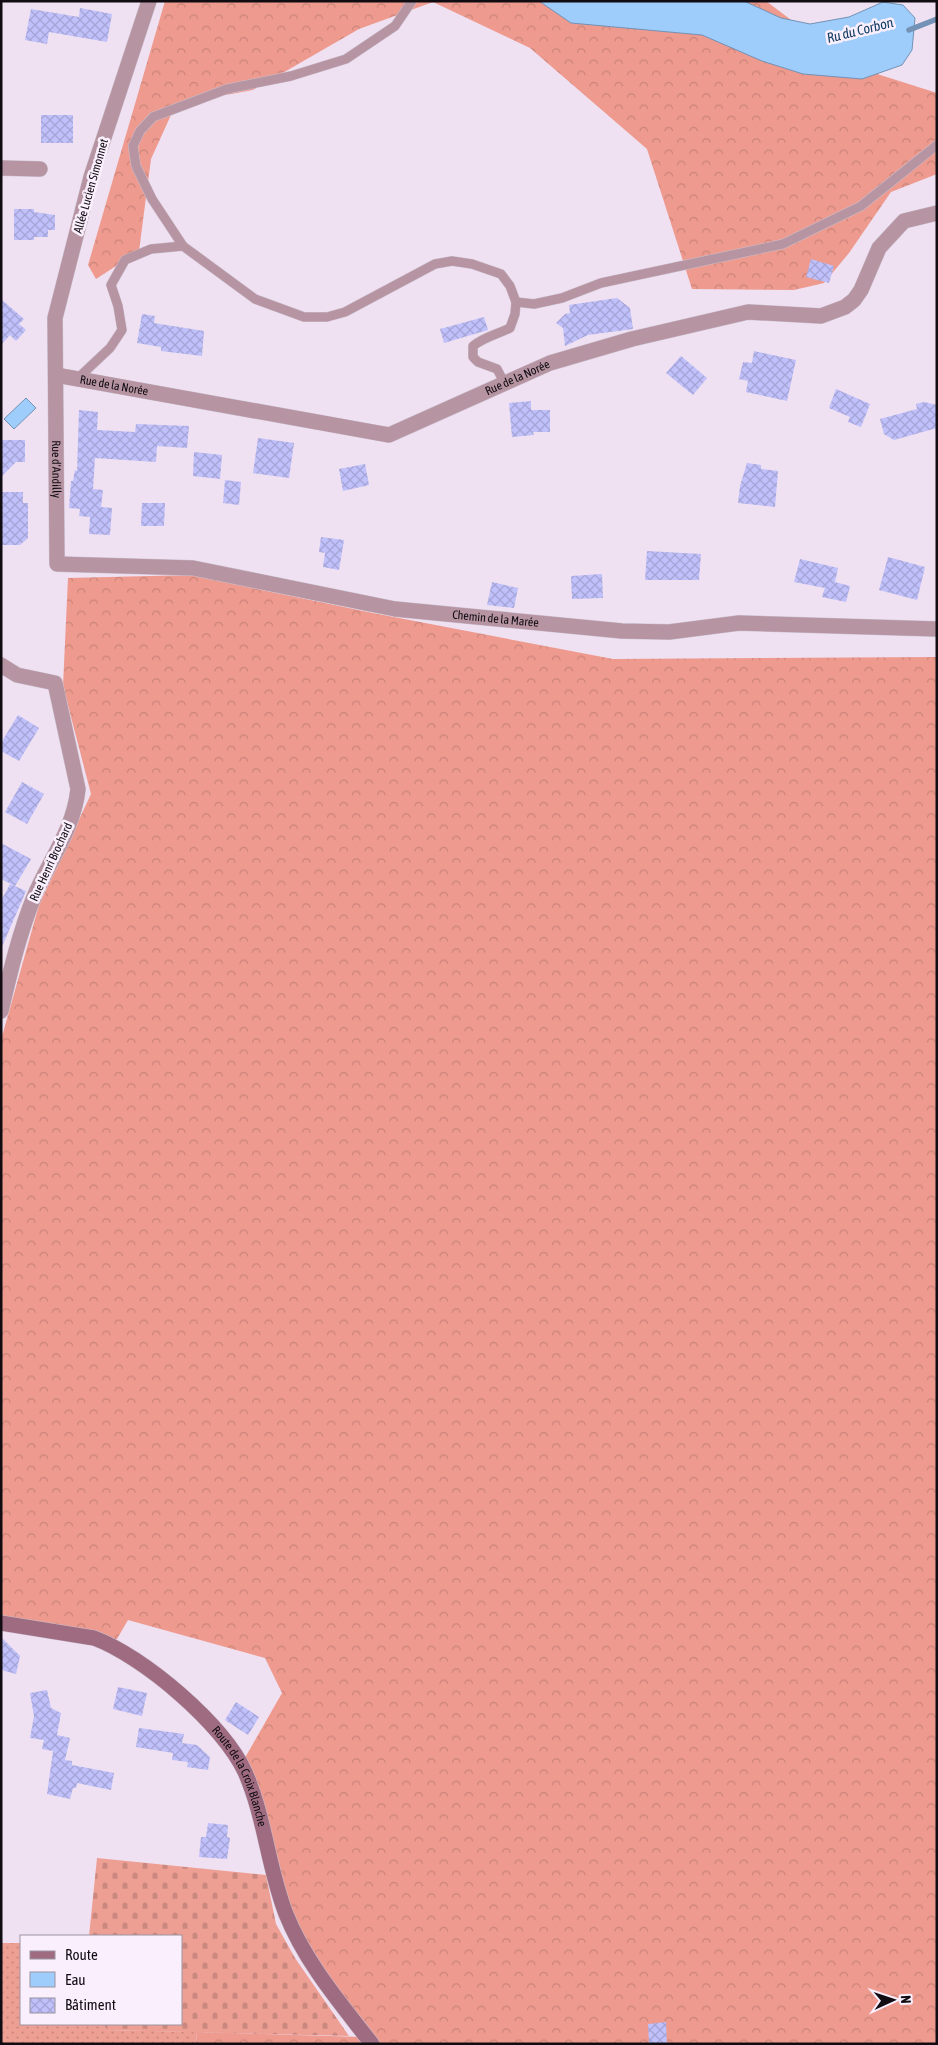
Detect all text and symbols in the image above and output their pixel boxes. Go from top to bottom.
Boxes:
water label: Ru du Corbon [825,14,895,46]
street label: Allée Lucien Simonnet [71,137,111,235]
street label: Rue de la Norée [483,357,552,398]
street label: Rue de la Norée [79,372,149,398]
street label: Rue d'Andilly [49,440,63,498]
street label: Chemin de la Marée [452,608,539,630]
street label: Rue Henri Brochard [27,821,75,903]
street label: Route de la Croix Blanche [209,1723,269,1828]
legend [20,1935,182,2025]
text: Route [65,1946,98,1963]
text: Eau [65,1971,86,1988]
north arrow [868,1975,918,2025]
text: N [898,1995,914,2004]
text: Bâtiment [65,1996,116,2013]

